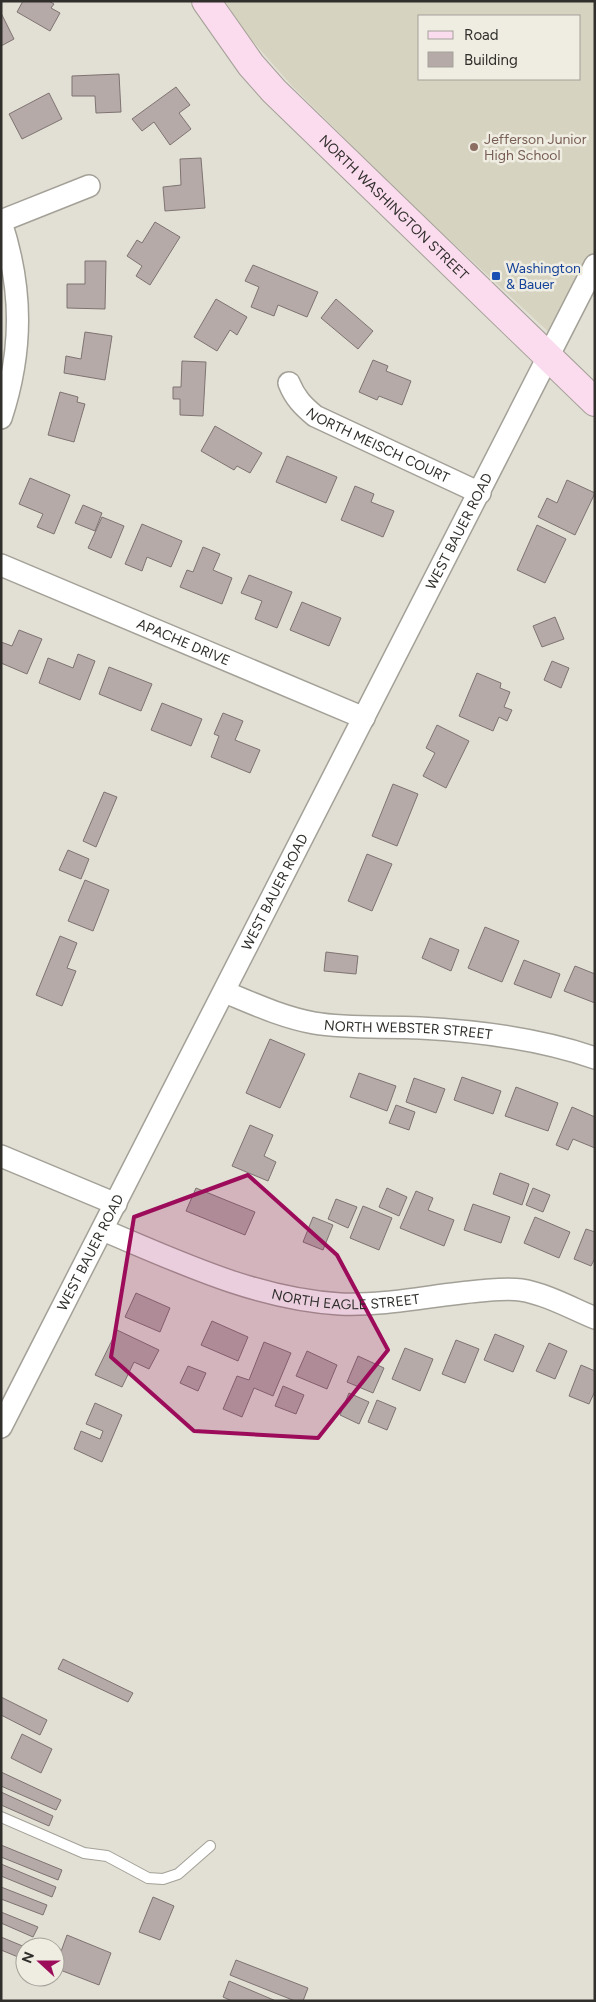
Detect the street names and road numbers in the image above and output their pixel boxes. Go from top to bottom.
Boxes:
street label: NORTH WASHINGTON STREET [316,131,472,284]
street label: NORTH MEISCH COURT [303,404,453,486]
street label: WEST BAUER ROAD [422,470,496,592]
street label: APACHE DRIVE [134,615,233,669]
street label: WEST BAUER ROAD [238,831,311,953]
street label: NORTH WEBSTER STREET [323,1016,494,1043]
street label: WEST BAUER ROAD [53,1191,127,1314]
street label: NORTH EAGLE STREET [270,1285,421,1313]

